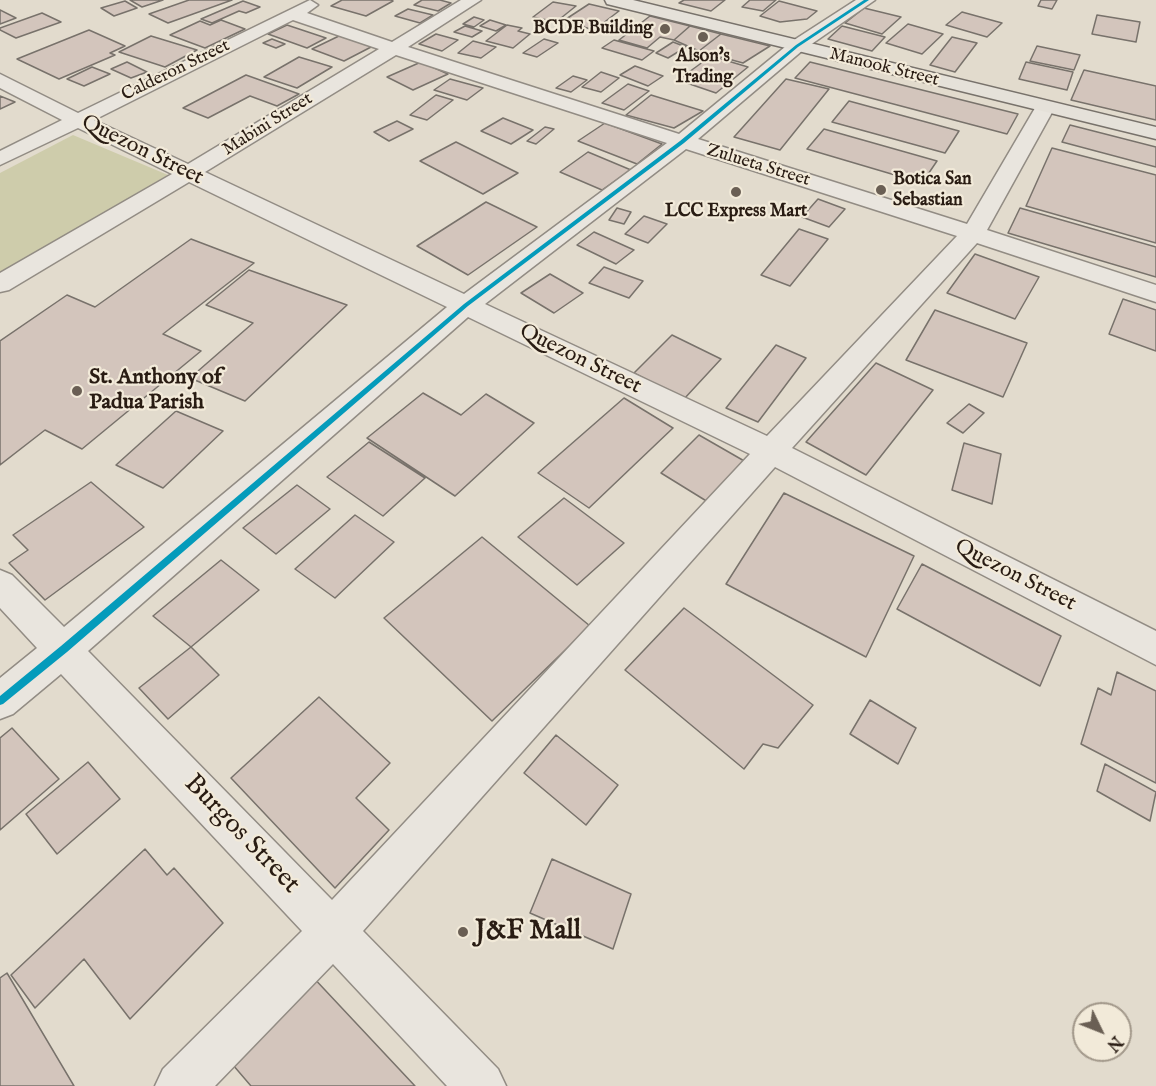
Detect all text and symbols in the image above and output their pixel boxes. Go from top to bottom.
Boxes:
place label: BCDE Building [533,18,653,40]
marker: BCDE Building [658,22,672,36]
marker: Alson's Trading [696,30,710,44]
street label: Calderon Street [118,35,234,107]
street label: Manook Street [827,44,941,92]
place label: Alson's Trading [673,46,733,88]
street label: Mabini Street [219,89,317,161]
street label: Quezon Street [77,110,207,192]
street label: Zulueta Street [704,140,812,192]
place label: Botica San Sebastian [893,169,972,212]
marker: Botica San Sebastian [874,183,888,197]
marker: LCC Express Mart [729,185,743,199]
place label: LCC Express Mart [665,201,807,223]
street label: Quezon Street [515,319,645,401]
place label: St. Anthony of Padua Parish [89,365,222,416]
marker: St. Anthony of Padua Parish [70,384,84,398]
street label: Quezon Street [950,534,1080,618]
street label: Burgos Street [176,769,306,901]
place label: J&F Mall [475,916,581,948]
marker: J&F Mall [456,925,470,939]
north arrow [1072,1002,1132,1062]
text: N [1102,1031,1126,1055]

